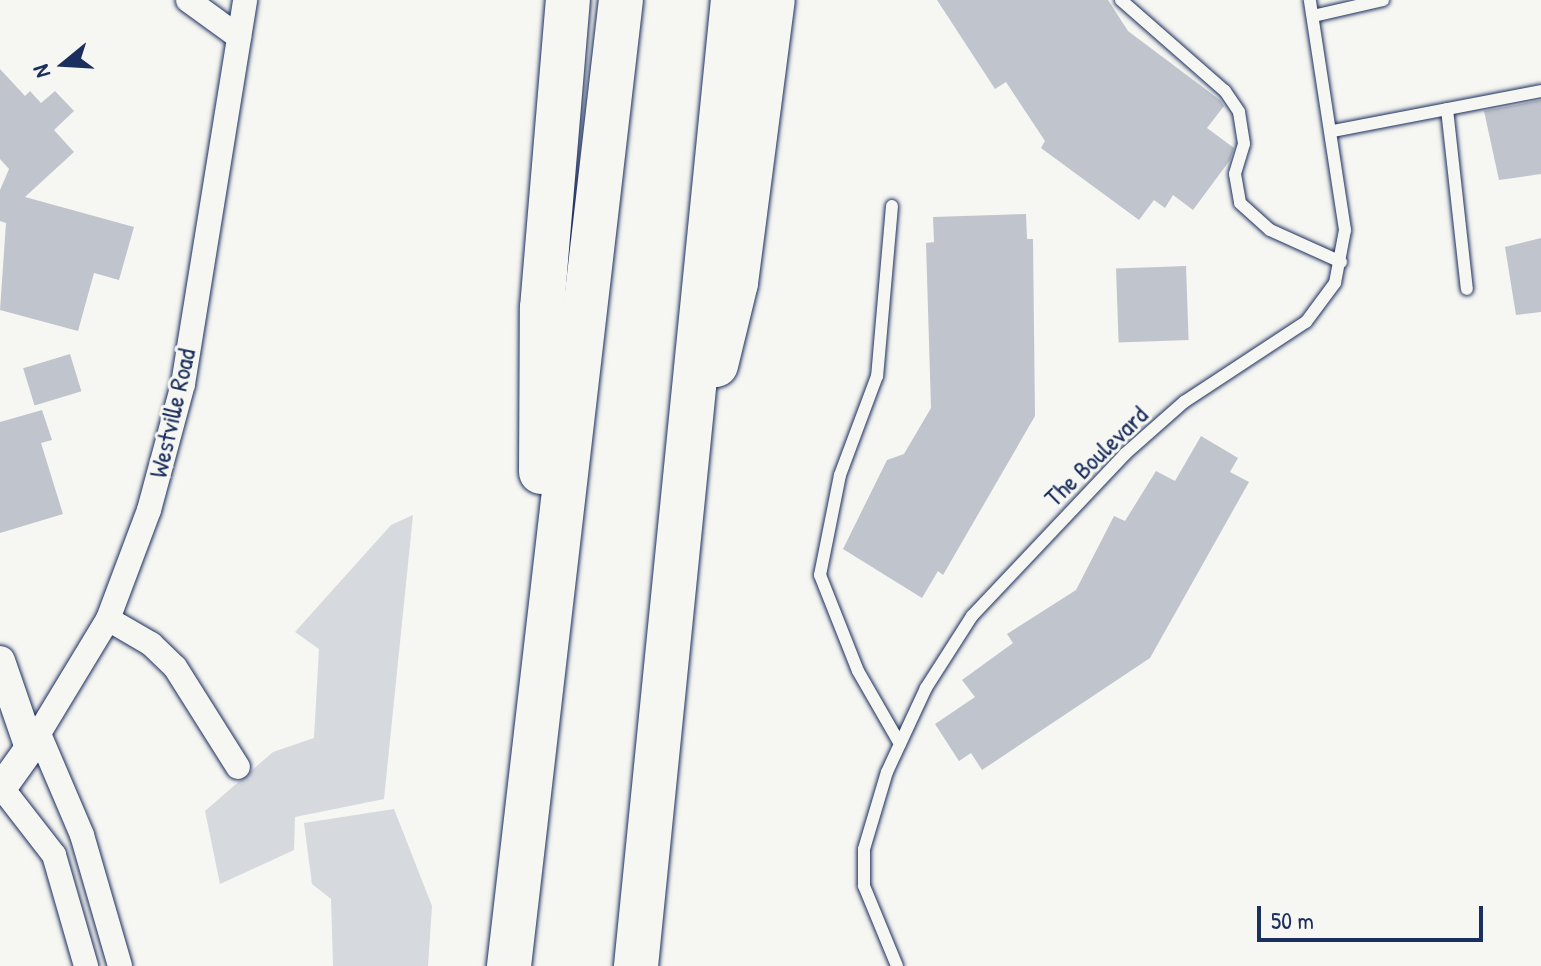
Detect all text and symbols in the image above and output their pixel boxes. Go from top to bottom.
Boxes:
north arrow [24,24,104,104]
text: N [25,61,57,82]
street label: Westville Road [142,345,202,481]
street label: The Boulevard [1038,399,1154,513]
scale bar [1261,890,1487,940]
text: 50 m [1271,904,1314,936]

